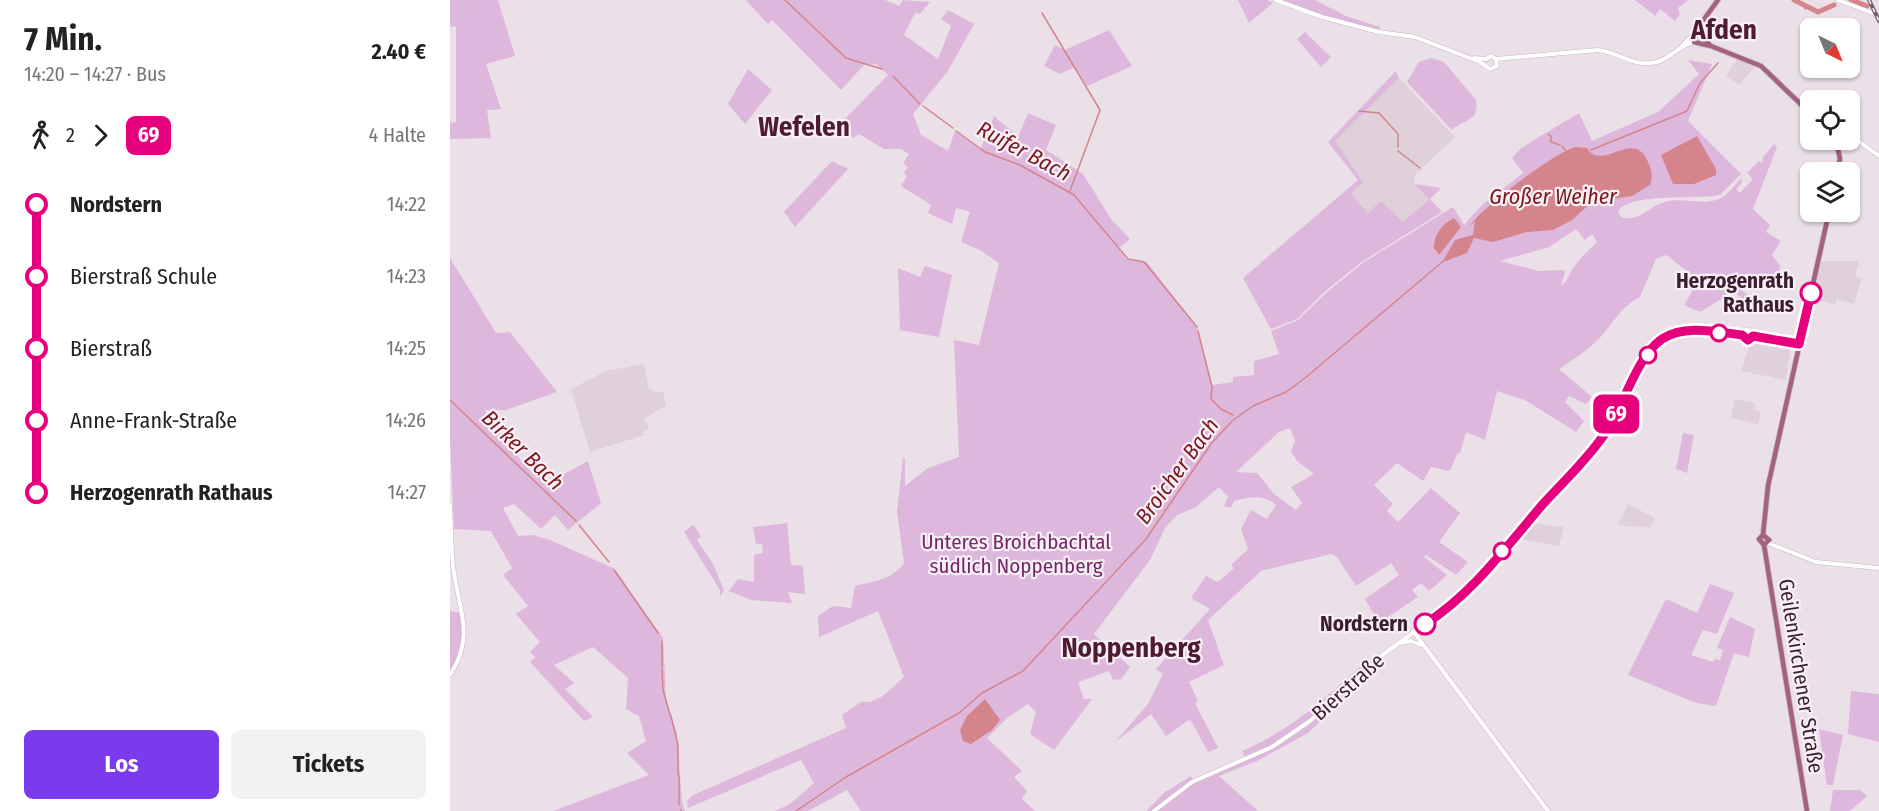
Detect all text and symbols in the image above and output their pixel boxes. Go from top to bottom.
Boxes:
district label: Afden [1690,14,1757,46]
north arrow [1800,18,1860,78]
map controls [1800,18,1860,222]
text: 7 Min. [24,19,102,59]
text: 2.40 € [372,38,426,65]
text: 14:20 – 14:27 · Bus [24,62,166,86]
button: locate [1800,90,1860,150]
district label: Wefelen [758,111,850,143]
water label: Ruifer Bach [972,115,1076,187]
icon: walk [24,119,57,152]
icon: forward [84,119,117,152]
text: 69 [138,122,159,148]
text: 2 [66,123,75,147]
text: 4 Halte [369,123,426,147]
button: layers [1800,162,1860,222]
water label: Großer Weiher [1489,183,1618,210]
text: Nordstern [70,191,162,218]
text: 14:22 [387,192,426,216]
text: Bierstraß Schule [70,263,217,290]
text: 14:23 [386,264,426,288]
place label: Herzogenrath Rathaus [1676,268,1794,318]
marker: Herzogenrath Rathaus [1800,282,1822,304]
unlabelled marker [1710,324,1728,342]
text: Bierstraß [70,335,152,362]
text: 14:25 [386,336,426,360]
unlabelled marker [1639,346,1657,364]
line badge: 69 [1589,394,1643,434]
text: 69 [1605,401,1627,427]
water label: Birker Bach [476,404,570,496]
text: Anne-Frank-Straße [70,407,237,434]
text: 14:26 [386,408,426,432]
water label: Broicher Bach [1129,413,1225,529]
text: Herzogenrath Rathaus [70,479,273,506]
text: 14:27 [388,480,426,504]
park label: Unteres Broichbachtal südlich Noppenberg [921,529,1111,579]
unlabelled marker [1493,542,1511,560]
street label: Geilenkirchener Straße [1773,577,1829,775]
place label: Nordstern [1320,611,1408,637]
marker: Nordstern [1414,613,1436,635]
district label: Noppenberg [1061,632,1201,664]
street label: Bierstraße [1306,648,1390,726]
button: Los [24,730,219,799]
button: Tickets [231,730,426,799]

